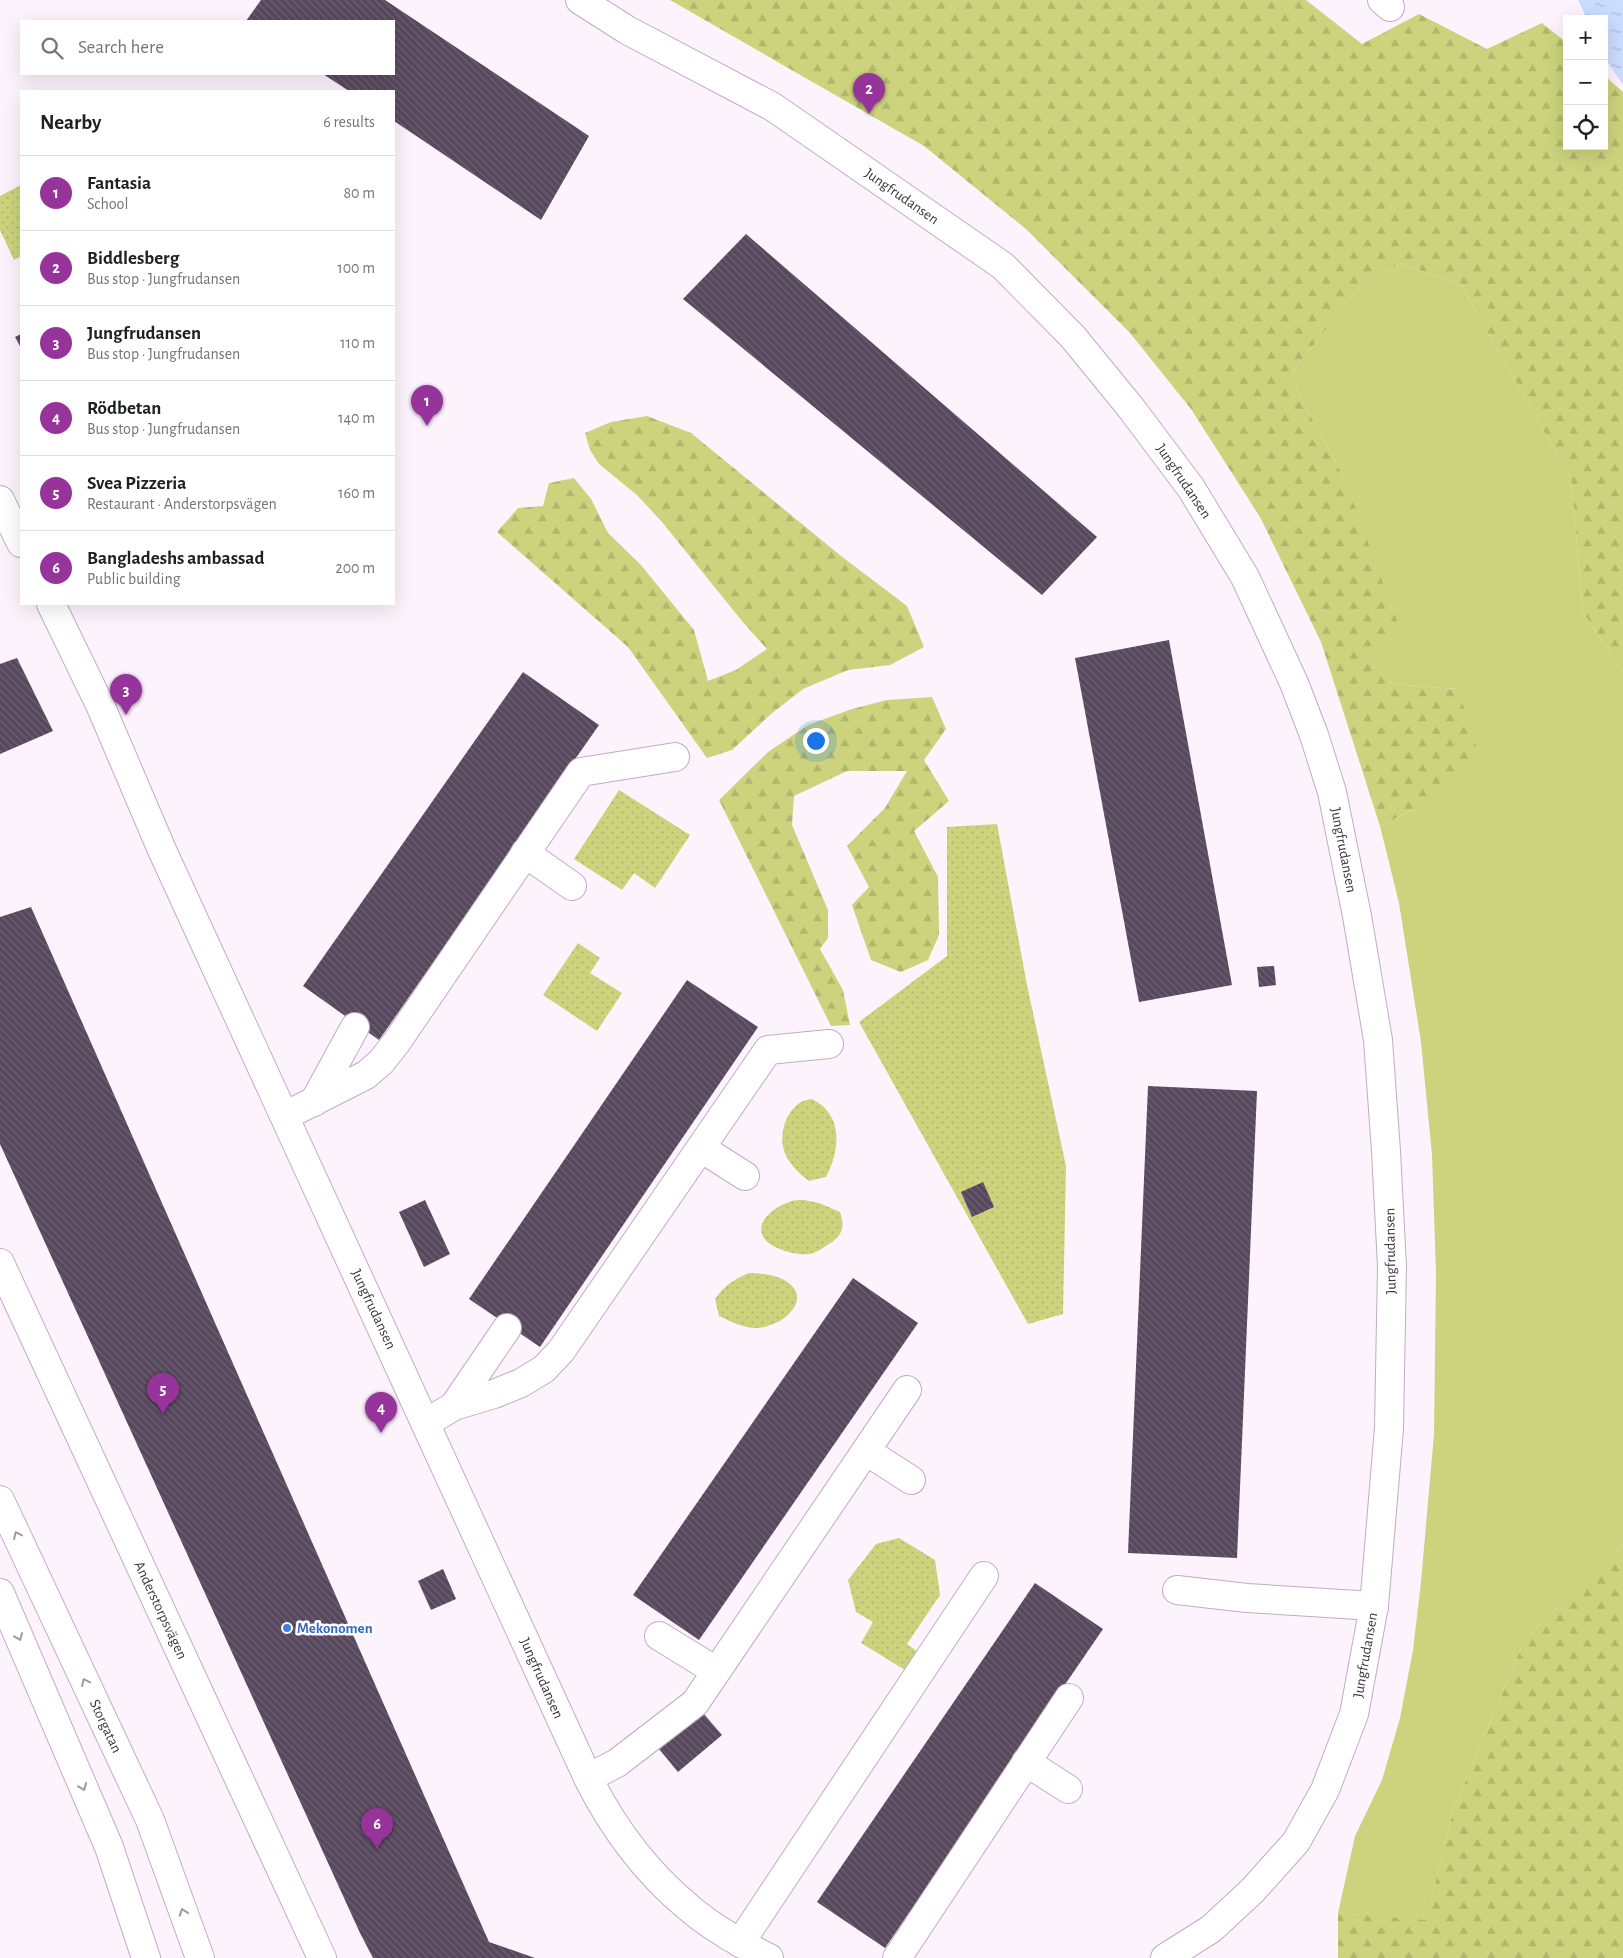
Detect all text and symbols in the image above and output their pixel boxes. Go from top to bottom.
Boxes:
map controls [1563,15,1608,150]
button: + [1563,15,1608,60]
search box [20,20,395,75]
icon: search [38,34,66,62]
text: Search here [78,38,164,57]
button: − [1563,60,1608,105]
pin: 2 [853,73,885,114]
button: locate [1563,105,1608,150]
text: Nearby [40,112,101,133]
text: 6 results [323,114,375,130]
street label: Jungfrudansen [862,165,941,227]
text: Fantasia [87,174,151,193]
text: 1 [53,185,59,201]
text: 80 m [344,185,375,201]
text: School [87,196,128,212]
text: Biddlesberg [87,249,179,268]
text: 2 [52,260,60,276]
text: 100 m [337,260,375,276]
text: Bus stop · Jungfrudansen [87,271,240,287]
text: Jungfrudansen [87,324,201,343]
text: 3 [53,335,59,351]
text: 110 m [340,335,375,351]
text: Bus stop · Jungfrudansen [87,346,240,362]
pin: 1 [411,385,443,426]
text: Rödbetan [87,399,161,418]
text: 4 [52,410,60,426]
text: 140 m [338,410,375,426]
text: Bus stop · Jungfrudansen [87,421,240,437]
street label: Jungfrudansen [1153,441,1214,521]
text: Svea Pizzeria [87,474,186,493]
text: 5 [53,485,59,501]
text: 160 m [338,485,375,501]
text: Restaurant · Anderstorpsvägen [87,496,277,512]
text: Bangladeshs ambassad [87,549,264,568]
text: 6 [52,560,60,576]
text: 200 m [335,560,375,576]
text: Public building [87,571,181,587]
pin: 3 [110,674,142,715]
your location [803,728,829,754]
street label: Jungfrudansen [1328,806,1359,894]
street label: Jungfrudansen [1382,1208,1399,1294]
street label: Jungfrudansen [348,1267,399,1352]
pin: 5 [147,1373,179,1414]
pin: 4 [365,1392,397,1433]
one-way arrow [12,1531,23,1540]
street label: Anderstorpsvägen [131,1559,190,1661]
street label: Jungfrudansen [1351,1611,1380,1699]
place label: Mekonomen [297,1621,373,1636]
marker: Mekonomen [281,1622,293,1634]
one-way arrow [13,1632,24,1641]
street label: Jungfrudansen [517,1636,566,1721]
one-way arrow [81,1678,92,1687]
street label: Storgatan [87,1697,124,1755]
one-way arrow [76,1782,87,1791]
pin: 6 [361,1808,393,1849]
one-way arrow [179,1908,189,1917]

